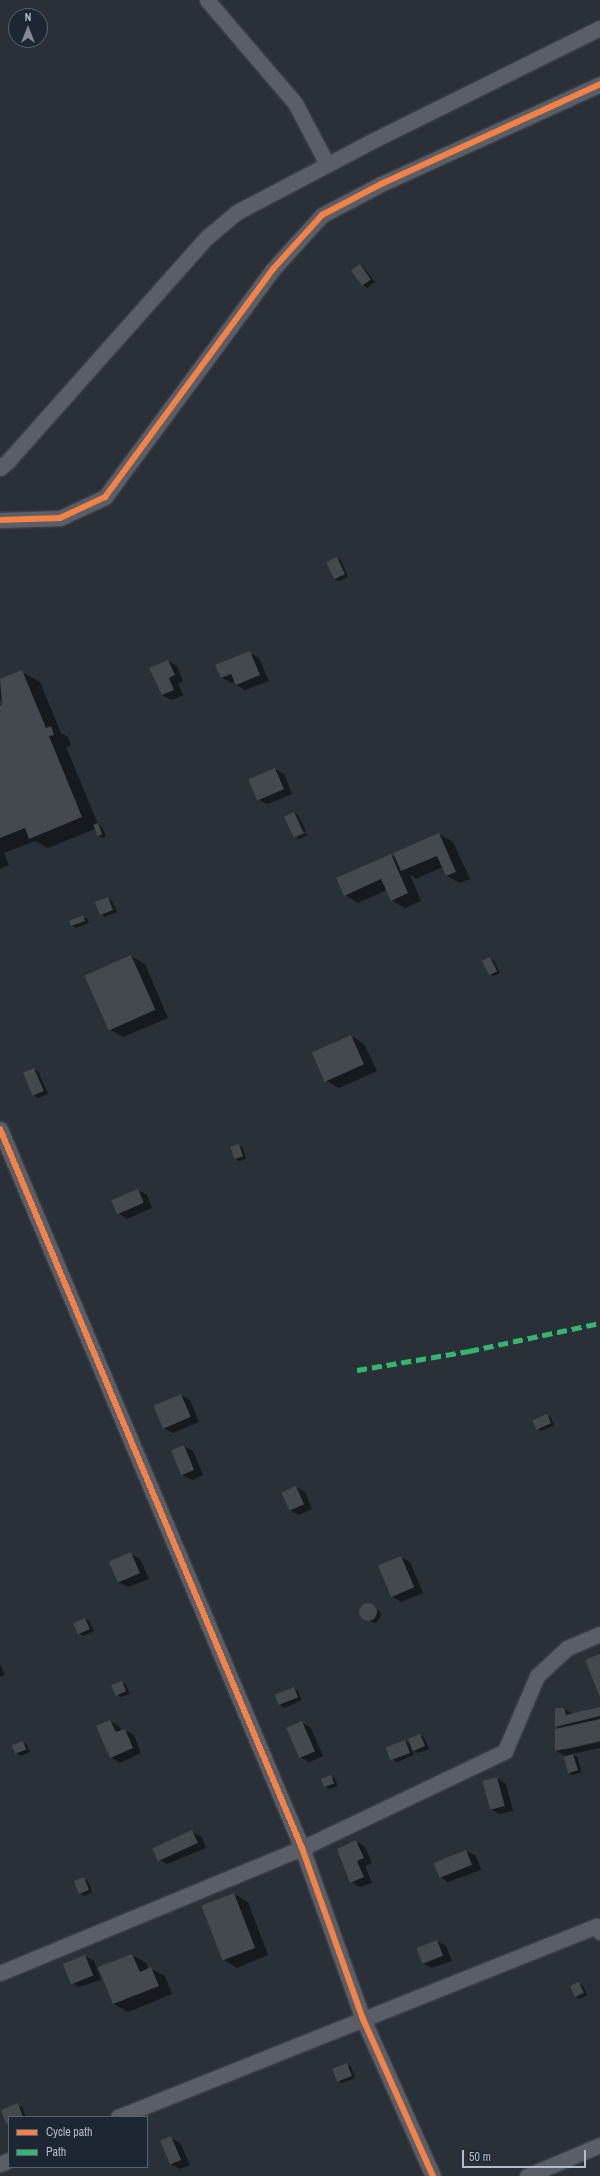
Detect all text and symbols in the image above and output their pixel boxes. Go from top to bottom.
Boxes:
north arrow [8,8,48,48]
text: N [25,10,31,24]
legend [8,2116,148,2168]
text: Cycle path [46,2124,93,2140]
scale bar [464,2142,588,2168]
text: Path [46,2144,66,2160]
text: 50 m [469,2149,491,2165]

